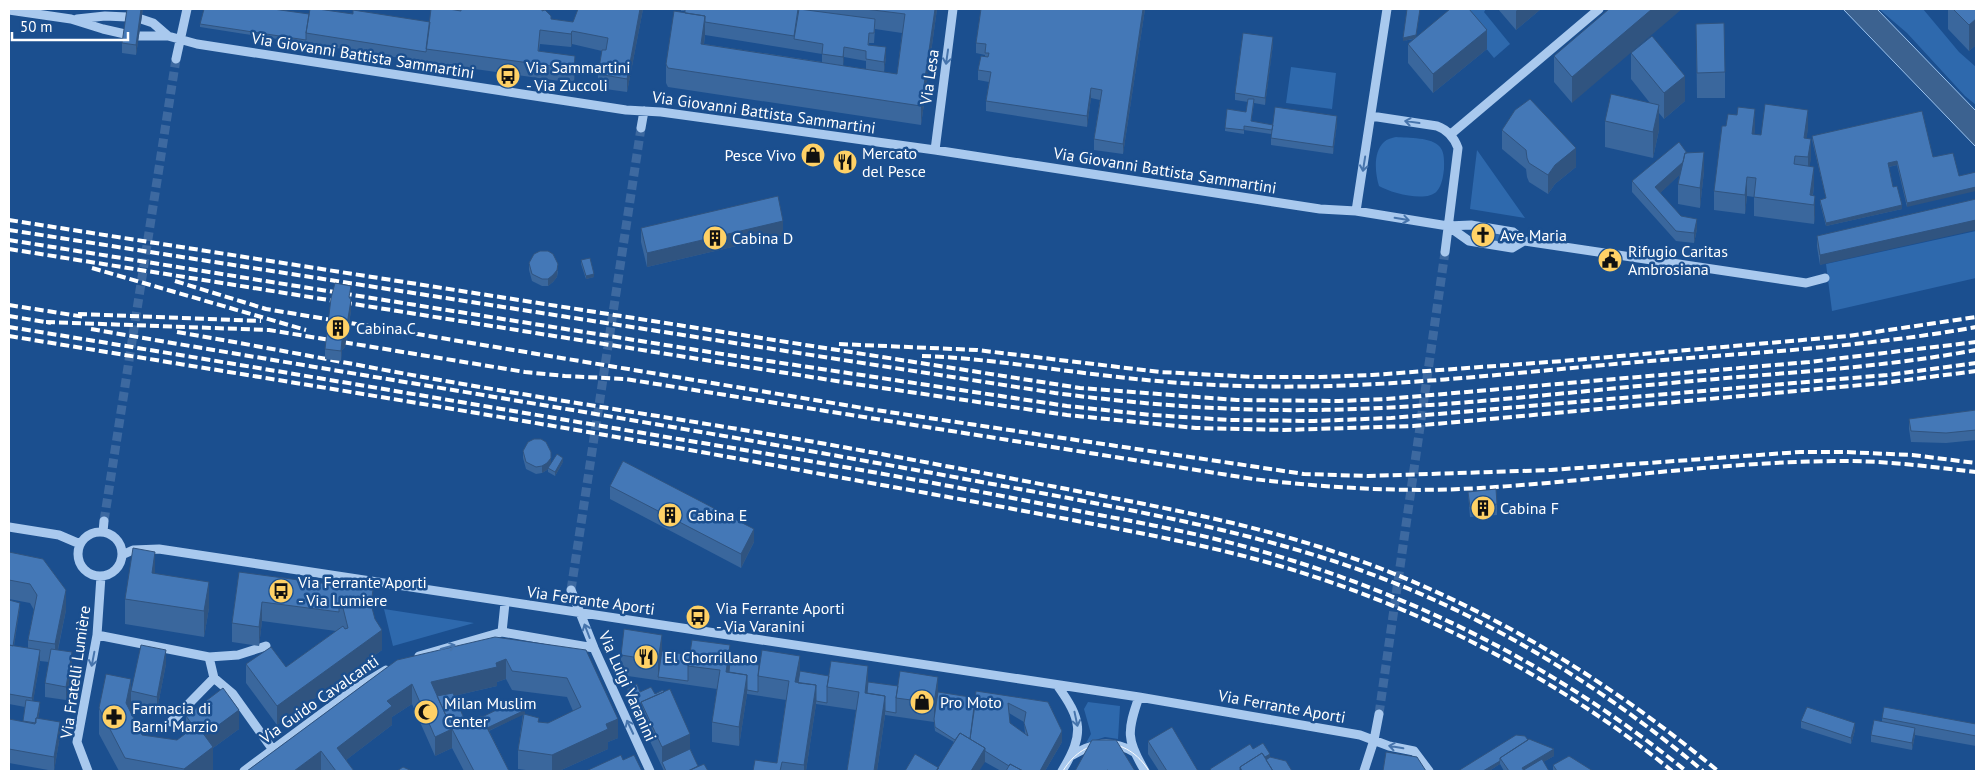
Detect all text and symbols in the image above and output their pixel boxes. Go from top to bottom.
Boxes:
scale bar [12,10,129,42]
text: 50 m [20,17,53,36]
street label: Via Giovanni Battista Sammartini [249,27,476,83]
street label: Via Lesa [915,48,943,107]
one-way arrow [942,49,952,65]
place label: Via Sammartini - Via Zuccoli [525,57,631,95]
bus stop icon: Via Sammartini - Via Zuccoli [495,63,521,89]
street label: Via Giovanni Battista Sammartini [650,86,877,138]
one-way arrow [1404,117,1420,127]
shop icon: Pesce Vivo [800,142,826,168]
street label: Via Giovanni Battista Sammartini [1051,142,1278,198]
place label: Mercato del Pesce [862,143,926,181]
place label: Pesce Vivo [725,145,796,165]
restaurant icon: Mercato del Pesce [832,149,858,175]
one-way arrow [1358,155,1368,171]
one-way arrow [1394,214,1410,224]
church icon: Ave Maria [1470,222,1496,248]
building icon: Cabina D [702,225,728,251]
place label: Ave Maria [1500,225,1567,245]
place label: Cabina D [732,228,793,248]
place label: Rifugio Caritas Ambrosiana [1628,241,1728,279]
public building icon: Rifugio Caritas Ambrosiana [1597,247,1623,273]
building icon: Cabina C [325,315,351,341]
place label: Cabina C [356,318,416,338]
building icon: Cabina F [1470,495,1496,521]
place label: Cabina F [1500,498,1559,518]
building icon: Cabina E [657,502,683,528]
place label: Cabina E [688,505,747,525]
place label: Via Ferrante Aporti - Via Lumiere [297,572,427,610]
bus stop icon: Via Ferrante Aporti - Via Lumiere [268,578,294,604]
street label: Via Ferrante Aporti [525,581,656,619]
place label: Via Ferrante Aporti - Via Varanini [715,598,845,636]
street label: Via Fratelli Lumière [56,604,94,741]
bus stop icon: Via Ferrante Aporti - Via Varanini [685,604,711,630]
one-way arrow [582,624,591,639]
street label: Via Luigi Varanini [594,627,661,744]
one-way arrow [440,642,456,652]
restaurant icon: El Chorrillano [633,644,659,670]
place label: El Chorrillano [664,647,758,667]
one-way arrow [87,651,97,667]
street label: Via Guido Cavalcanti [255,651,382,748]
street label: Via Ferrante Aporti [1216,685,1347,727]
shop icon: Pro Moto [909,689,935,715]
place label: Pro Moto [940,692,1002,712]
place label: Milan Muslim Center [444,693,537,731]
place label: Farmacia di Barni Marzio [132,698,218,736]
mosque icon: Milan Muslim Center [413,699,439,725]
pharmacy icon: Farmacia di Barni Marzio [101,704,127,730]
one-way arrow [1072,711,1081,727]
one-way arrow [625,720,634,735]
one-way arrow [1389,742,1405,752]

